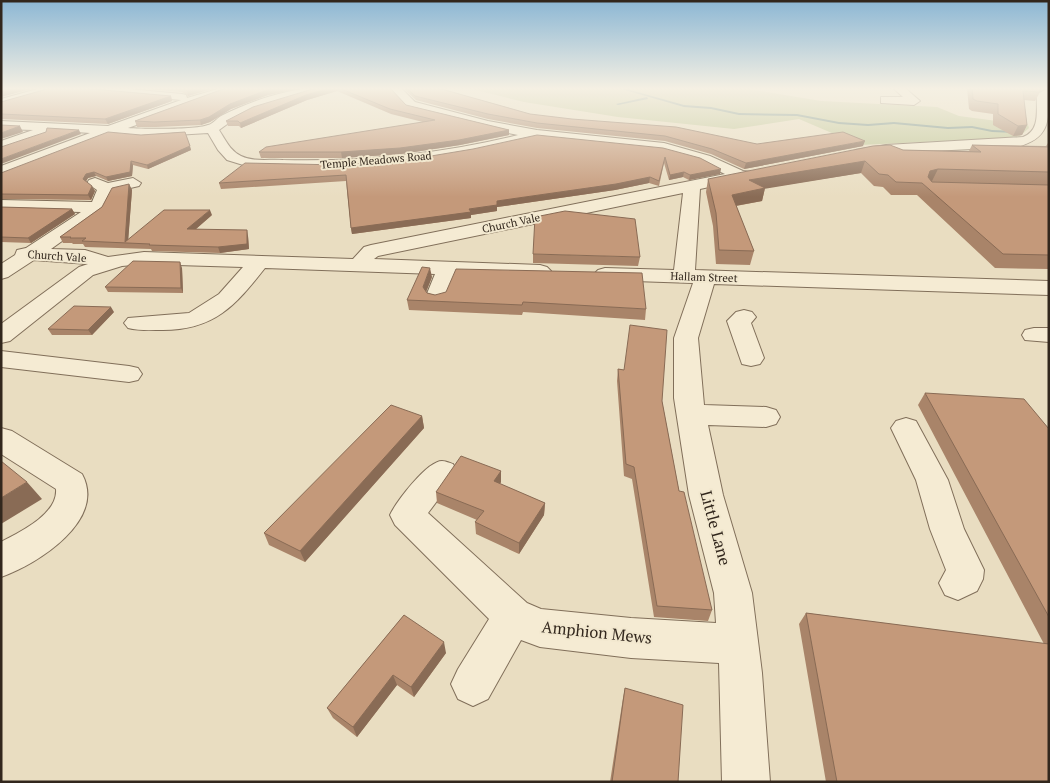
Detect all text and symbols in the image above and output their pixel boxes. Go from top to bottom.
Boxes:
street label: Temple Meadows Road [320,148,432,172]
street label: Church Vale [481,210,542,236]
street label: Church Vale [27,247,87,265]
street label: Hallam Street [670,269,738,285]
street label: Little Lane [695,488,737,568]
street label: Amphion Mews [541,615,653,649]

